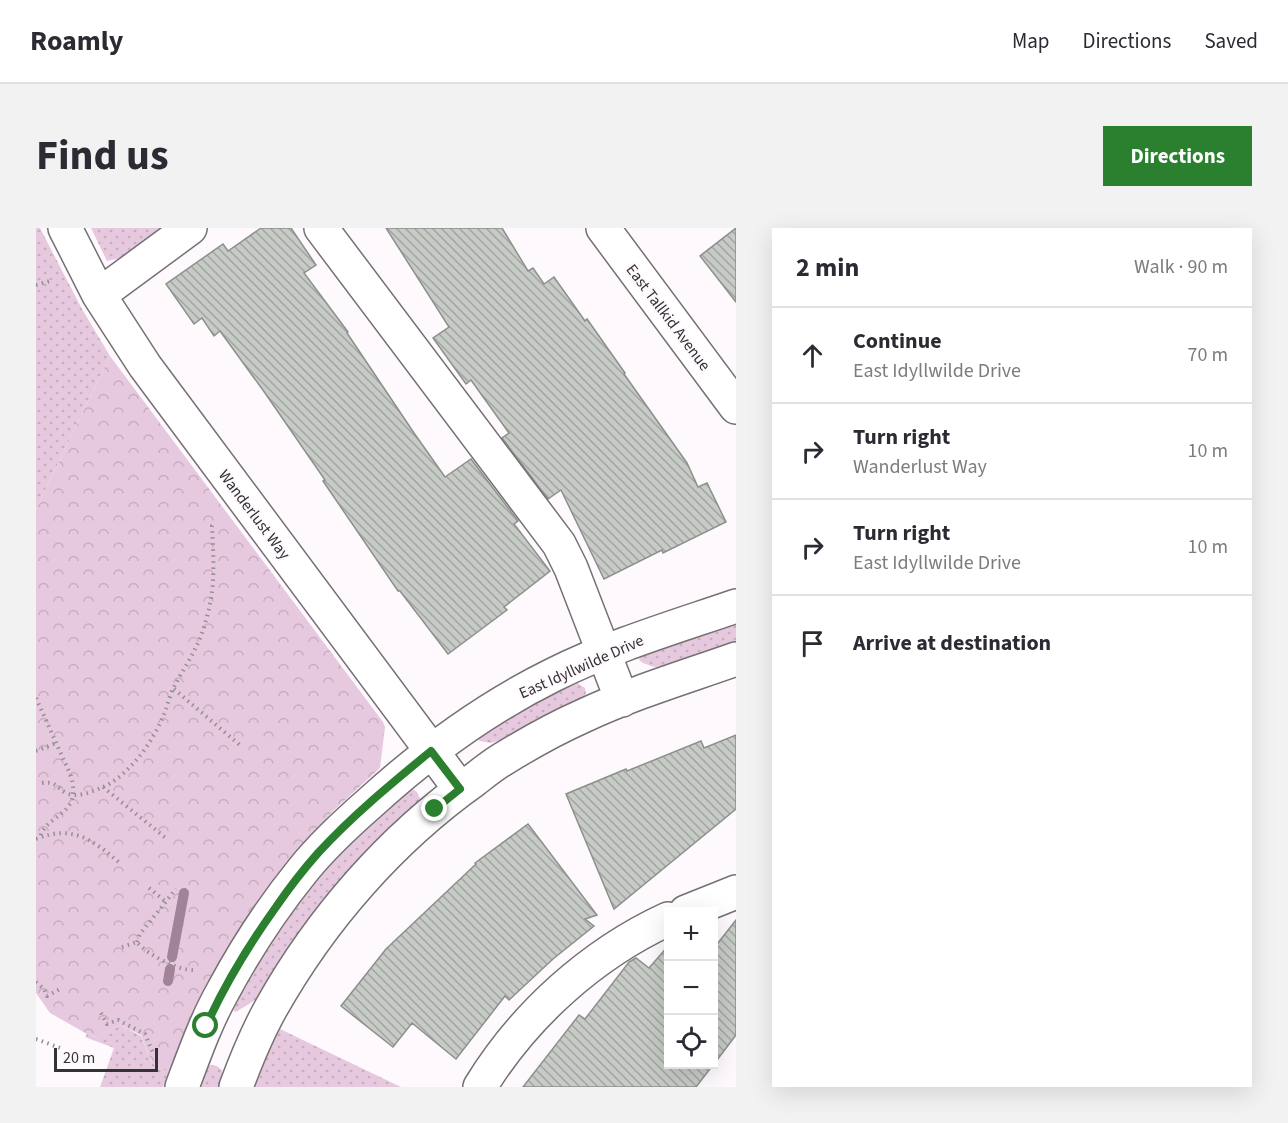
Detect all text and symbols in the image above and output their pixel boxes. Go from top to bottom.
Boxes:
text: Roamly [30,21,123,61]
text: Map [1012,26,1050,56]
text: Directions [1083,26,1171,56]
text: Saved [1204,26,1258,56]
text: Find us [36,126,169,186]
button: Directions [1103,126,1252,186]
text: 2 min [796,249,859,286]
text: Walk · 90 m [1134,253,1228,281]
street label: East Tallkid Avenue [621,260,716,376]
text: Continue [853,325,942,357]
icon: ahead [796,339,829,372]
text: 70 m [1188,341,1228,369]
text: East Idyllwilde Drive [853,357,1021,385]
text: Turn right [853,421,950,453]
icon: right [796,435,829,468]
text: 10 m [1188,437,1228,465]
text: Wanderlust Way [853,453,987,481]
street label: Wanderlust Way [213,465,296,564]
text: Turn right [853,517,950,549]
icon: right [796,531,829,564]
text: 10 m [1188,533,1228,561]
text: East Idyllwilde Drive [853,549,1021,577]
icon: arrive [796,627,829,660]
text: Arrive at destination [853,627,1051,659]
street label: East Idyllwilde Drive [516,630,647,704]
route end [421,795,447,821]
map controls [664,907,718,1069]
button: + [664,907,718,961]
button: − [664,961,718,1015]
route start [192,1012,218,1038]
button: locate [664,1015,718,1069]
scale bar [54,1045,158,1072]
text: 20 m [63,1047,95,1069]

